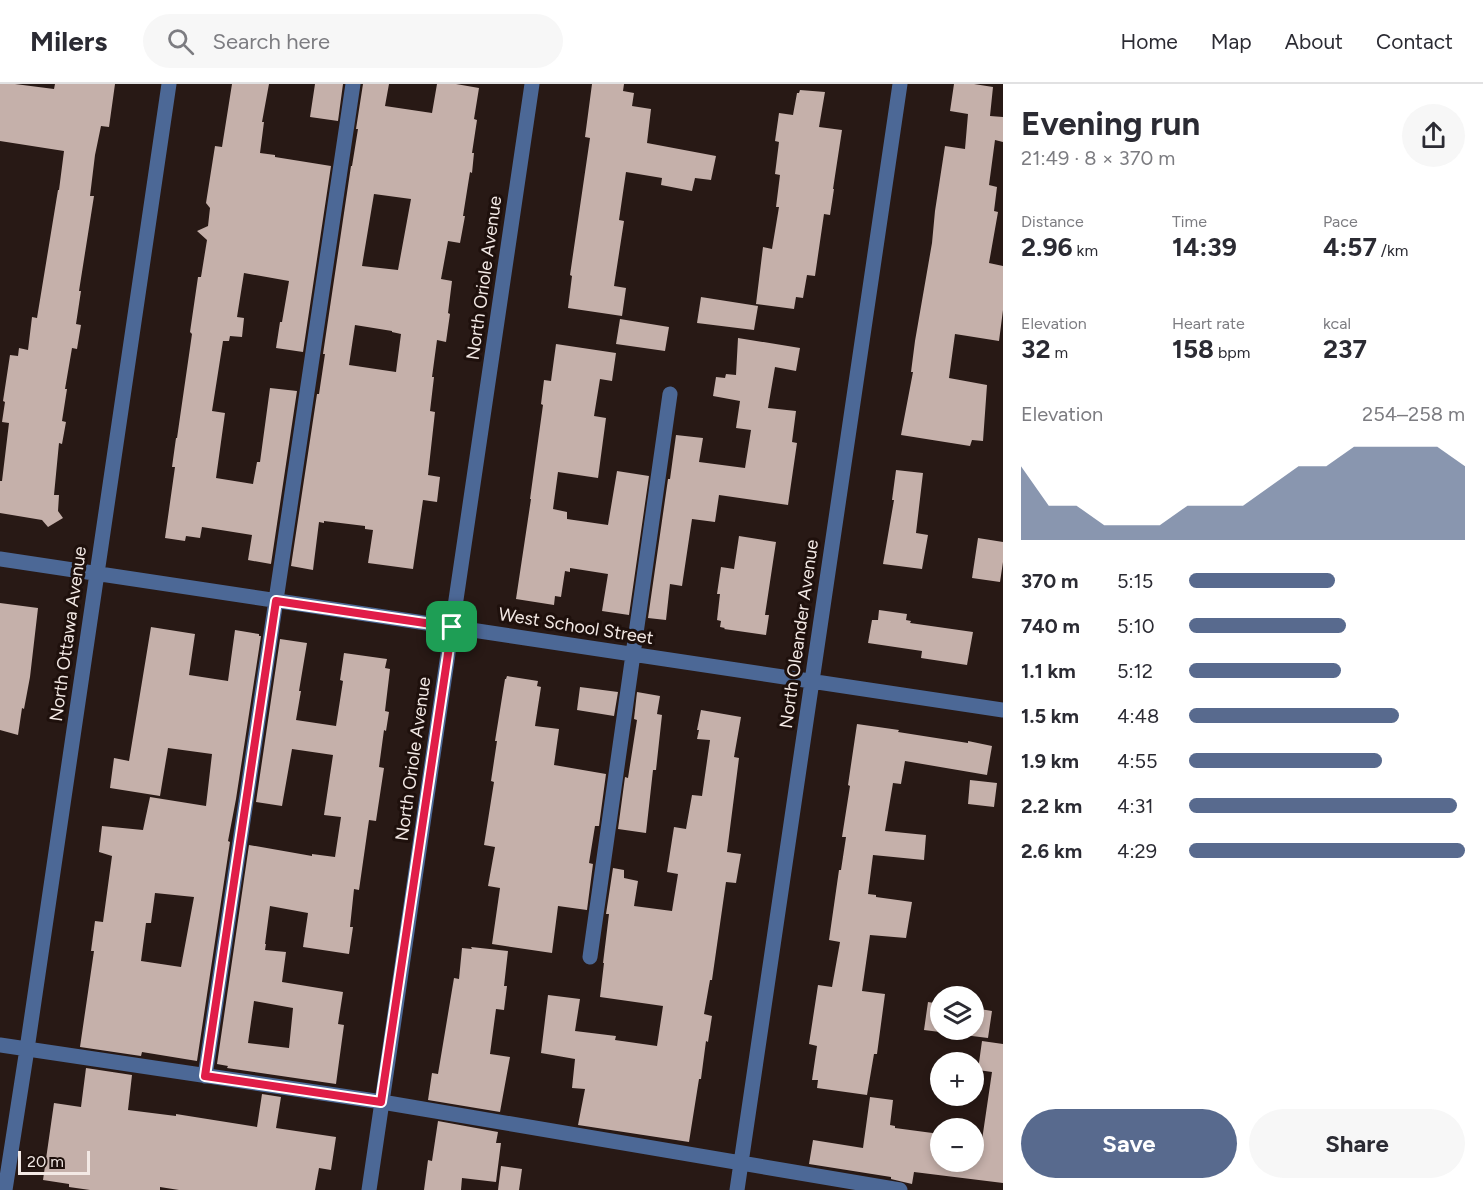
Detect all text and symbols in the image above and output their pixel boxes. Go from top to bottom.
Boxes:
search box [143,14,563,68]
text: Milers [30,24,107,58]
icon: search [164,25,197,58]
text: Search here [212,28,330,55]
text: Home [1121,29,1178,54]
text: Map [1211,29,1252,54]
text: About [1285,29,1343,54]
text: Contact [1376,29,1453,54]
text: Evening run [1021,104,1200,143]
button: share [1402,104,1465,167]
text: 21:49 · 8 × 370 m [1021,146,1175,170]
street label: North Oriole Avenue [462,194,506,361]
text: Distance [1021,212,1084,231]
text: Time [1172,212,1207,231]
text: Pace [1323,212,1358,231]
text: 2.96 [1021,231,1073,263]
text: 14:39 [1172,231,1237,263]
text: 4:57 [1323,231,1377,263]
text: km [1073,241,1098,260]
text: /km [1377,241,1408,260]
text: Elevation [1021,314,1087,333]
text: Heart rate [1172,314,1245,333]
text: kcal [1323,314,1351,333]
text: 32 [1021,333,1051,365]
text: 158 [1172,333,1214,365]
text: 237 [1323,333,1367,365]
text: m [1051,343,1068,362]
text: bpm [1214,343,1250,362]
text: Elevation [1021,402,1103,426]
text: 254–258 m [1362,402,1465,426]
street label: North Oleander Avenue [775,538,823,730]
street label: North Ottawa Avenue [45,545,91,723]
text: 370 m [1021,569,1078,593]
text: 5:15 [1117,569,1153,593]
pin [426,601,477,652]
street label: West School Street [497,603,655,649]
icon: arrive [435,610,468,643]
text: 740 m [1021,614,1080,638]
text: 5:10 [1117,614,1155,638]
text: 1.1 km [1021,659,1076,683]
text: 5:12 [1117,659,1153,683]
street label: North Oriole Avenue [391,675,435,842]
text: 1.5 km [1021,704,1079,728]
text: 4:48 [1117,704,1159,728]
text: 1.9 km [1021,749,1079,773]
text: 4:55 [1117,749,1157,773]
text: 2.2 km [1021,794,1082,818]
text: 4:31 [1117,794,1154,818]
text: 2.6 km [1021,839,1082,863]
text: 4:29 [1117,839,1157,863]
map controls [930,986,984,1172]
button: layers [930,986,984,1040]
button: + [930,1052,984,1106]
button: Save [1021,1109,1237,1178]
button: Share [1249,1109,1465,1178]
button: − [930,1118,984,1172]
scale bar [18,1148,90,1176]
text: 20 m [27,1152,64,1171]

